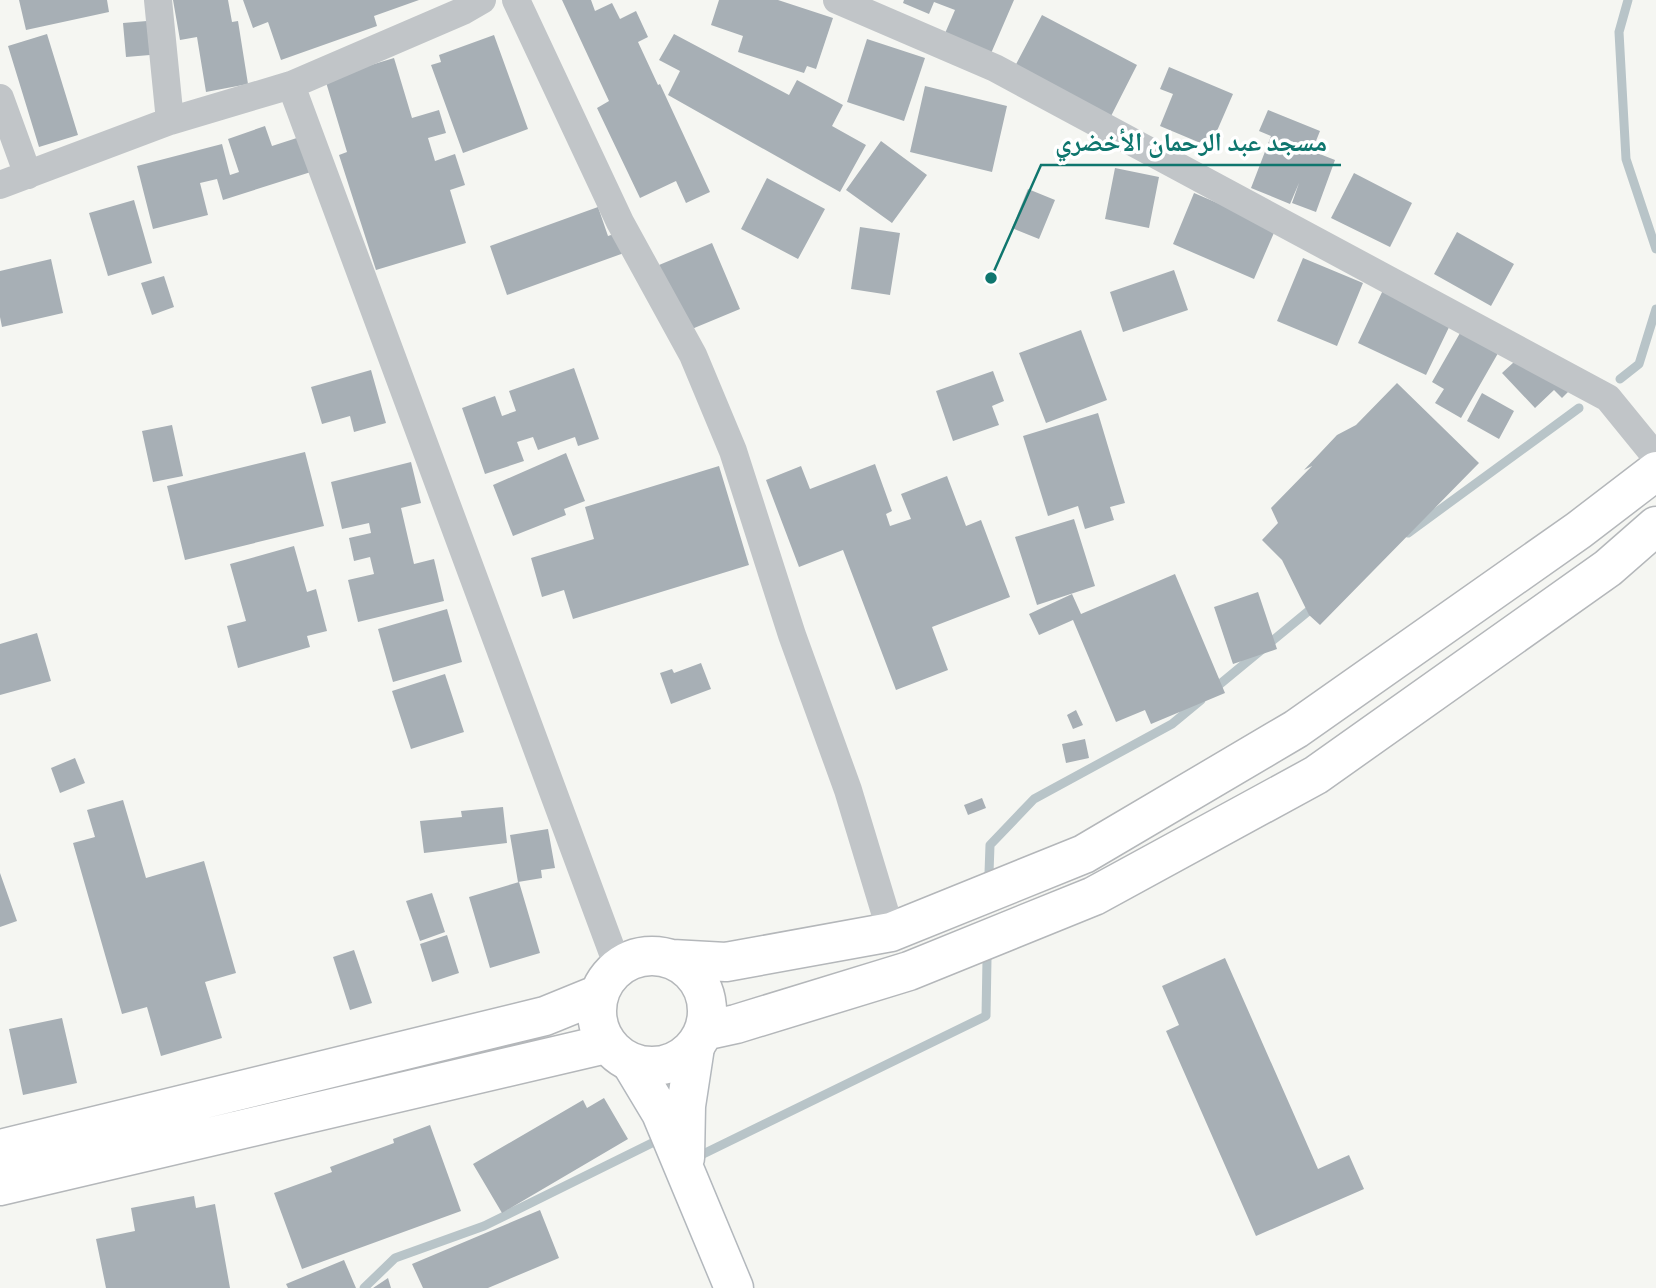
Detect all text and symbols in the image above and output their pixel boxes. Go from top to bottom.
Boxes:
callout: مسجد عبد الرحمان الأخضري [1041,118,1341,165]
text: مسجد عبد الرحمان الأخضري [1055,125,1327,162]

